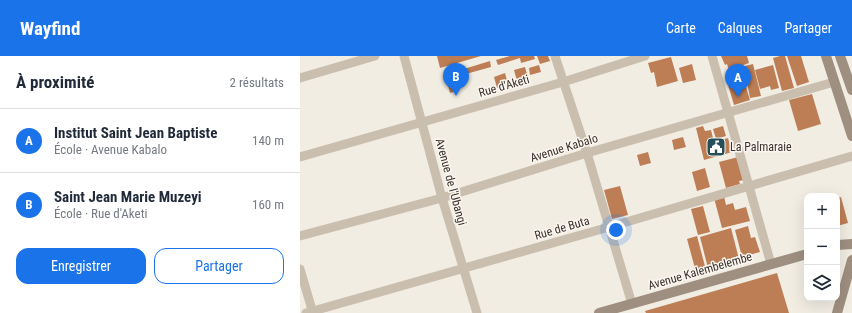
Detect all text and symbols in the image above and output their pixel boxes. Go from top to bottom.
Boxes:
text: Wayfind [20,17,80,40]
text: Carte [666,20,696,36]
text: Calques [718,20,762,36]
text: Partager [784,20,832,36]
pin: B [443,63,469,96]
pin: A [725,64,751,97]
text: À proximité [16,72,94,92]
street label: Rue d'Aketi [477,72,531,100]
text: 2 résultats [230,75,284,90]
text: Institut Saint Jean Baptiste [54,124,217,142]
street label: Avenue Kabalo [528,131,600,165]
text: A [25,133,33,148]
text: 140 m [252,133,284,148]
public building icon: La Palmaraie [705,136,727,158]
street label: Avenue de l'Ubangi [433,137,469,227]
place label: La Palmaraie [730,140,792,154]
text: École · Avenue Kabalo [54,142,167,157]
text: Saint Jean Marie Muzeyi [54,188,202,206]
map controls [804,193,840,301]
button: + [804,193,840,229]
text: B [25,197,33,212]
text: 160 m [252,197,284,212]
text: École · Rue d'Aketi [54,206,147,221]
street label: Rue de Buta [533,213,591,243]
your location [606,220,626,240]
button: − [804,229,840,265]
button: Enregistrer [16,248,146,284]
button: Partager [154,248,284,284]
street label: Avenue Kalembelembe [646,249,754,293]
button: layers [804,265,840,301]

